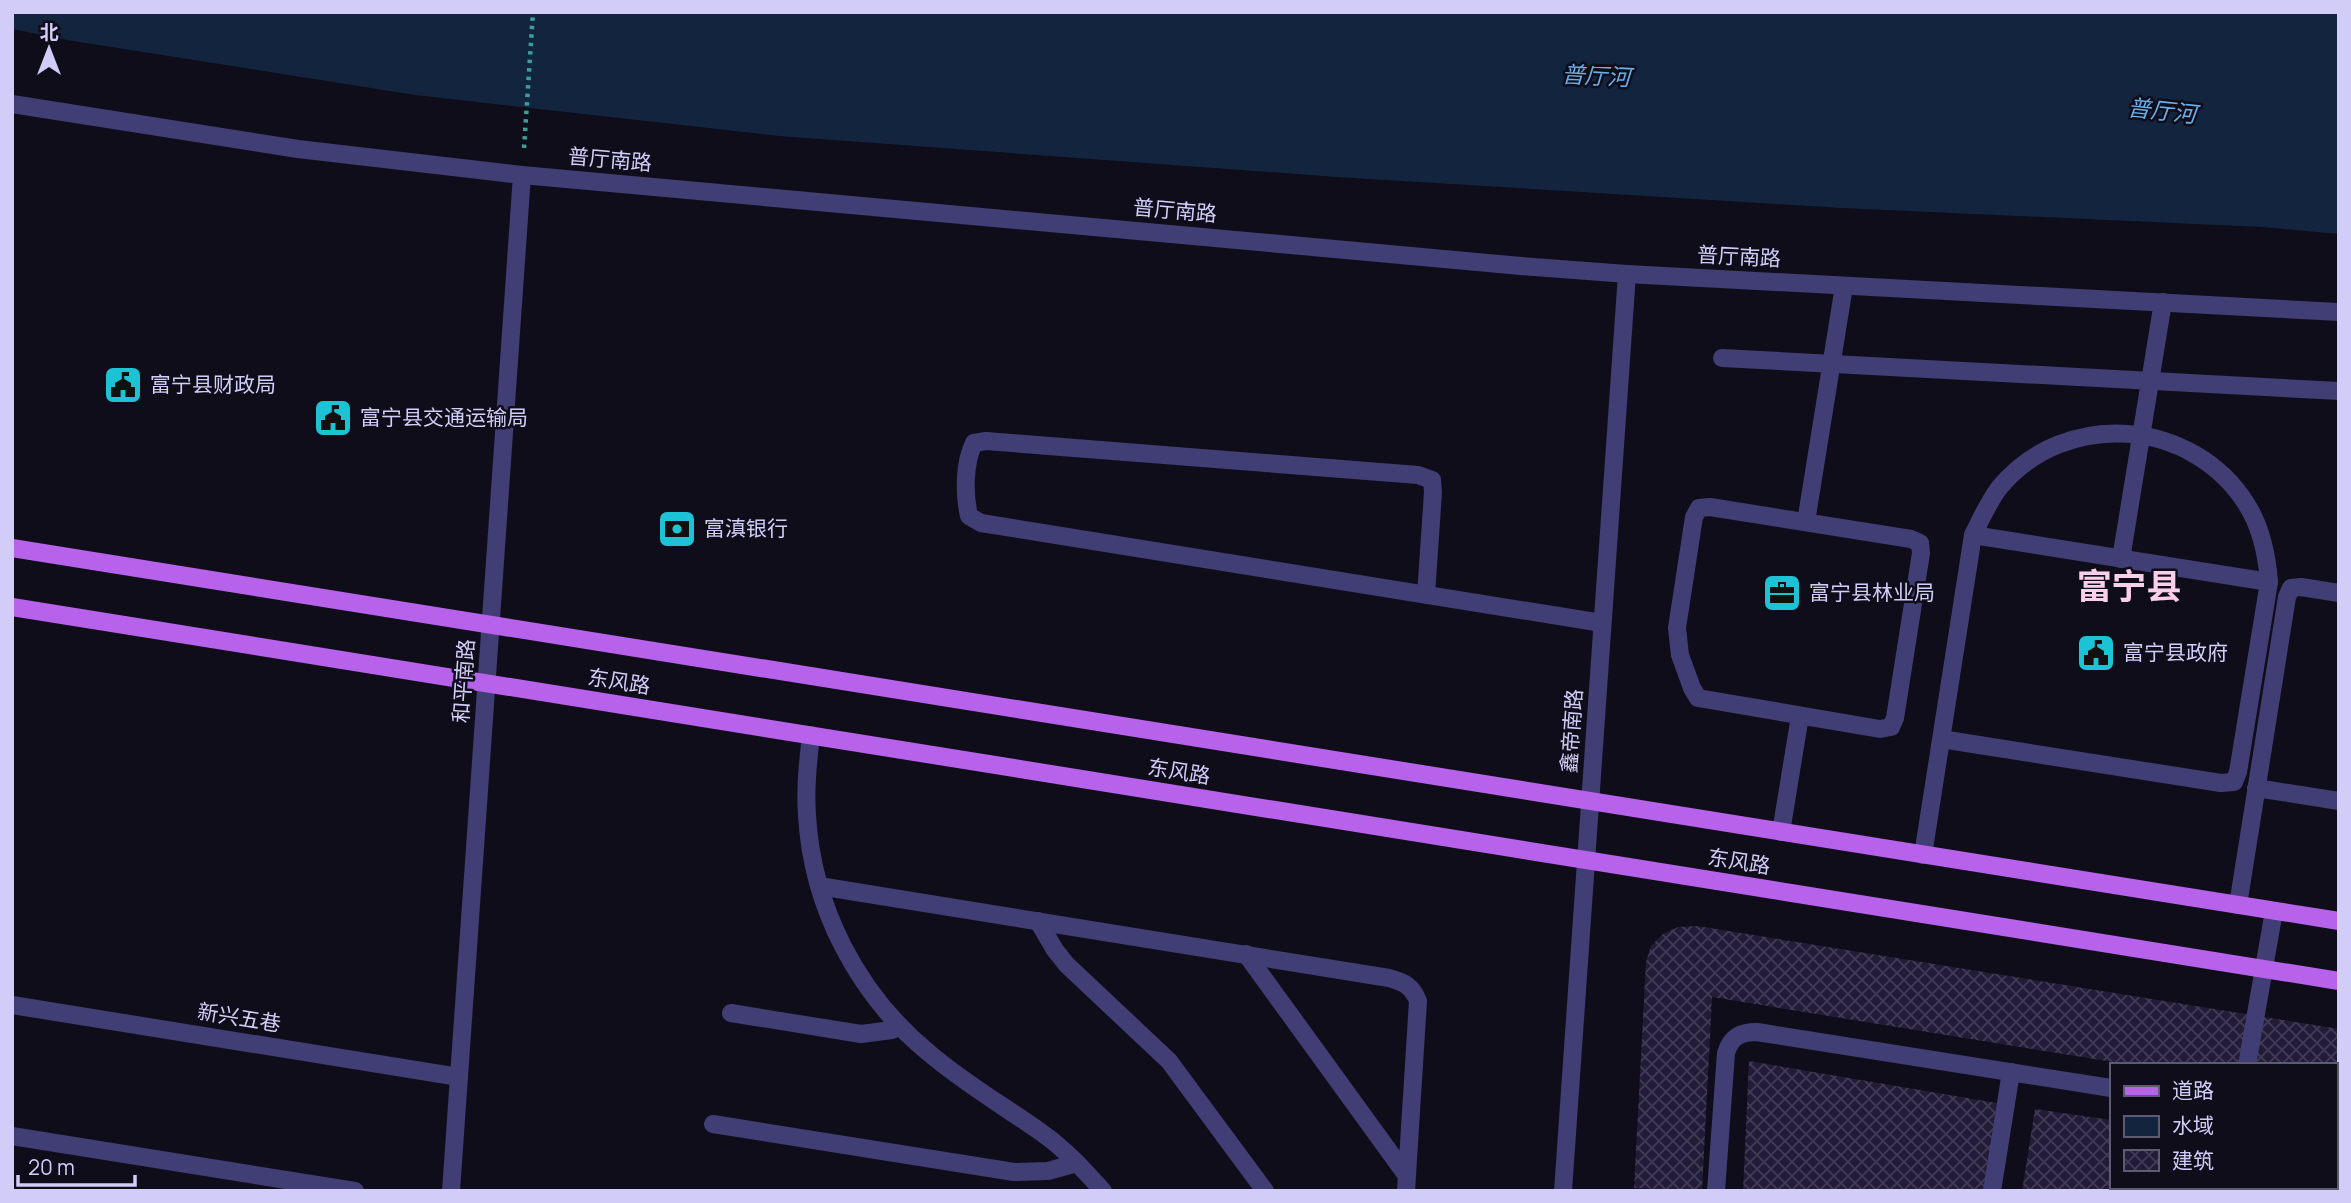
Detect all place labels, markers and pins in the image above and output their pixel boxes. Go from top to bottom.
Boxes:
public building icon: 富宁县财政局 [102,364,144,406]
place label: 富宁县财政局 [150,370,276,398]
public building icon: 富宁县交通运输局 [312,397,354,439]
place label: 富宁县交通运输局 [360,403,528,431]
bank icon: 富滇银行 [656,508,698,550]
place label: 富滇银行 [704,514,788,542]
office icon: 富宁县林业局 [1761,572,1803,614]
place label: 富宁县林业局 [1809,578,1935,606]
public building icon: 富宁县政府 [2075,632,2117,674]
place label: 富宁县政府 [2123,638,2228,666]

